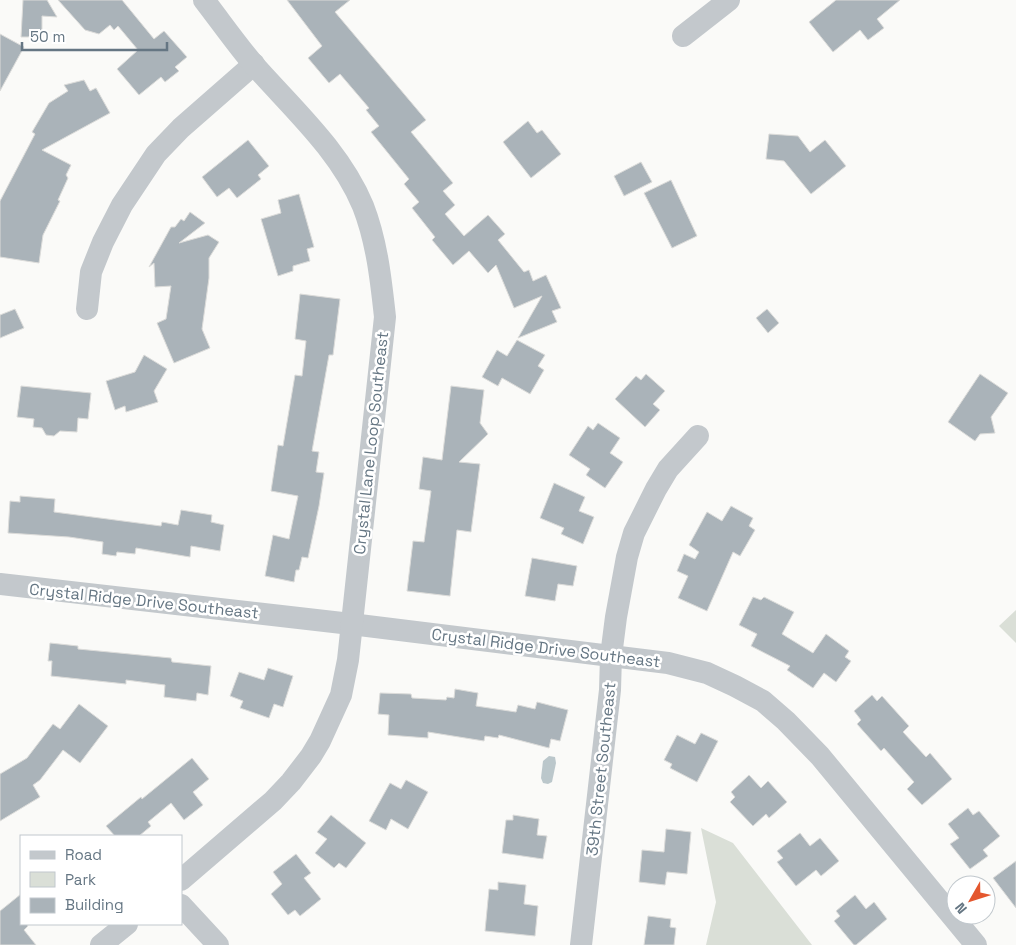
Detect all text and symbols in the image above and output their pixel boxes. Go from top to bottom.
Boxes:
scale bar [22,20,168,52]
text: 50 m [30,27,65,46]
street label: Crystal Lane Loop Southeast [349,331,393,555]
street label: Crystal Ridge Drive Southeast [28,579,260,623]
street label: Crystal Ridge Drive Southeast [430,624,662,672]
street label: 39th Street Southeast [581,681,621,857]
legend [20,835,182,925]
text: Road [65,845,102,864]
text: Park [65,870,96,889]
north arrow [946,875,996,925]
text: Building [65,895,124,914]
text: N [951,899,971,917]

